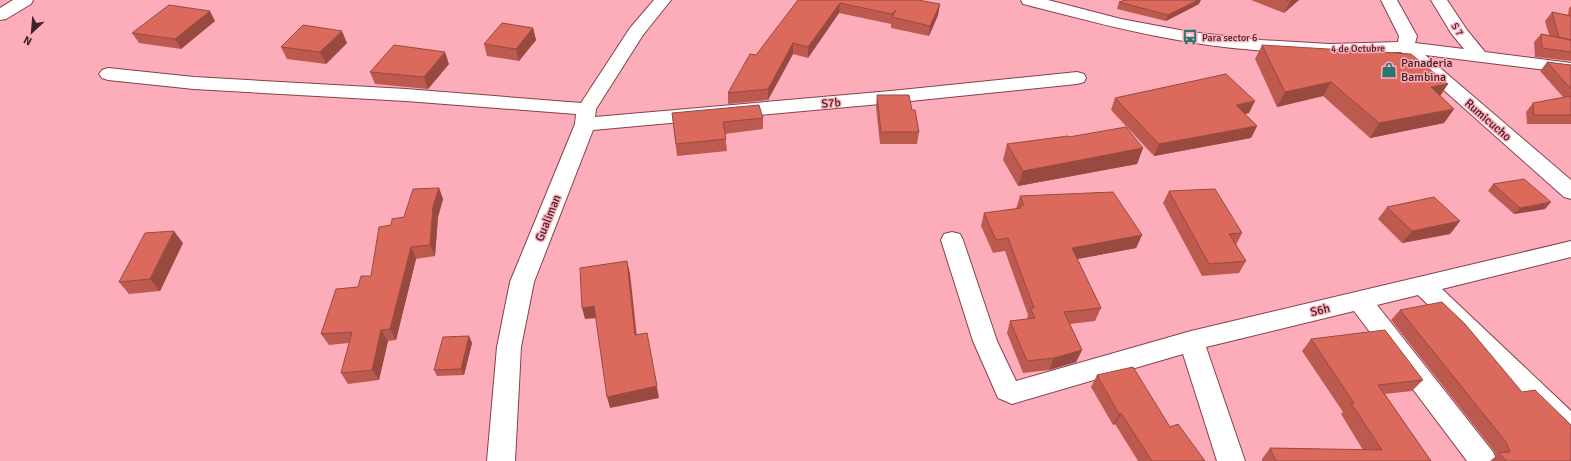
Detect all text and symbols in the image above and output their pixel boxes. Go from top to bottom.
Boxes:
north arrow [12,12,52,52]
street label: S 7 [1449,21,1466,38]
bus stop icon: Para sector 6 [1181,28,1199,46]
place label: Para sector 6 [1202,32,1257,44]
text: N [22,33,34,48]
street label: 4 de Octubre [1331,43,1385,55]
place label: Panaderia Bambina [1401,56,1453,85]
shop icon: Panaderia Bambina [1380,61,1398,79]
street label: S7b [821,95,841,112]
street label: Rumicucho [1461,96,1514,145]
street label: Gualiman [532,193,565,244]
street label: S6h [1309,301,1331,320]

